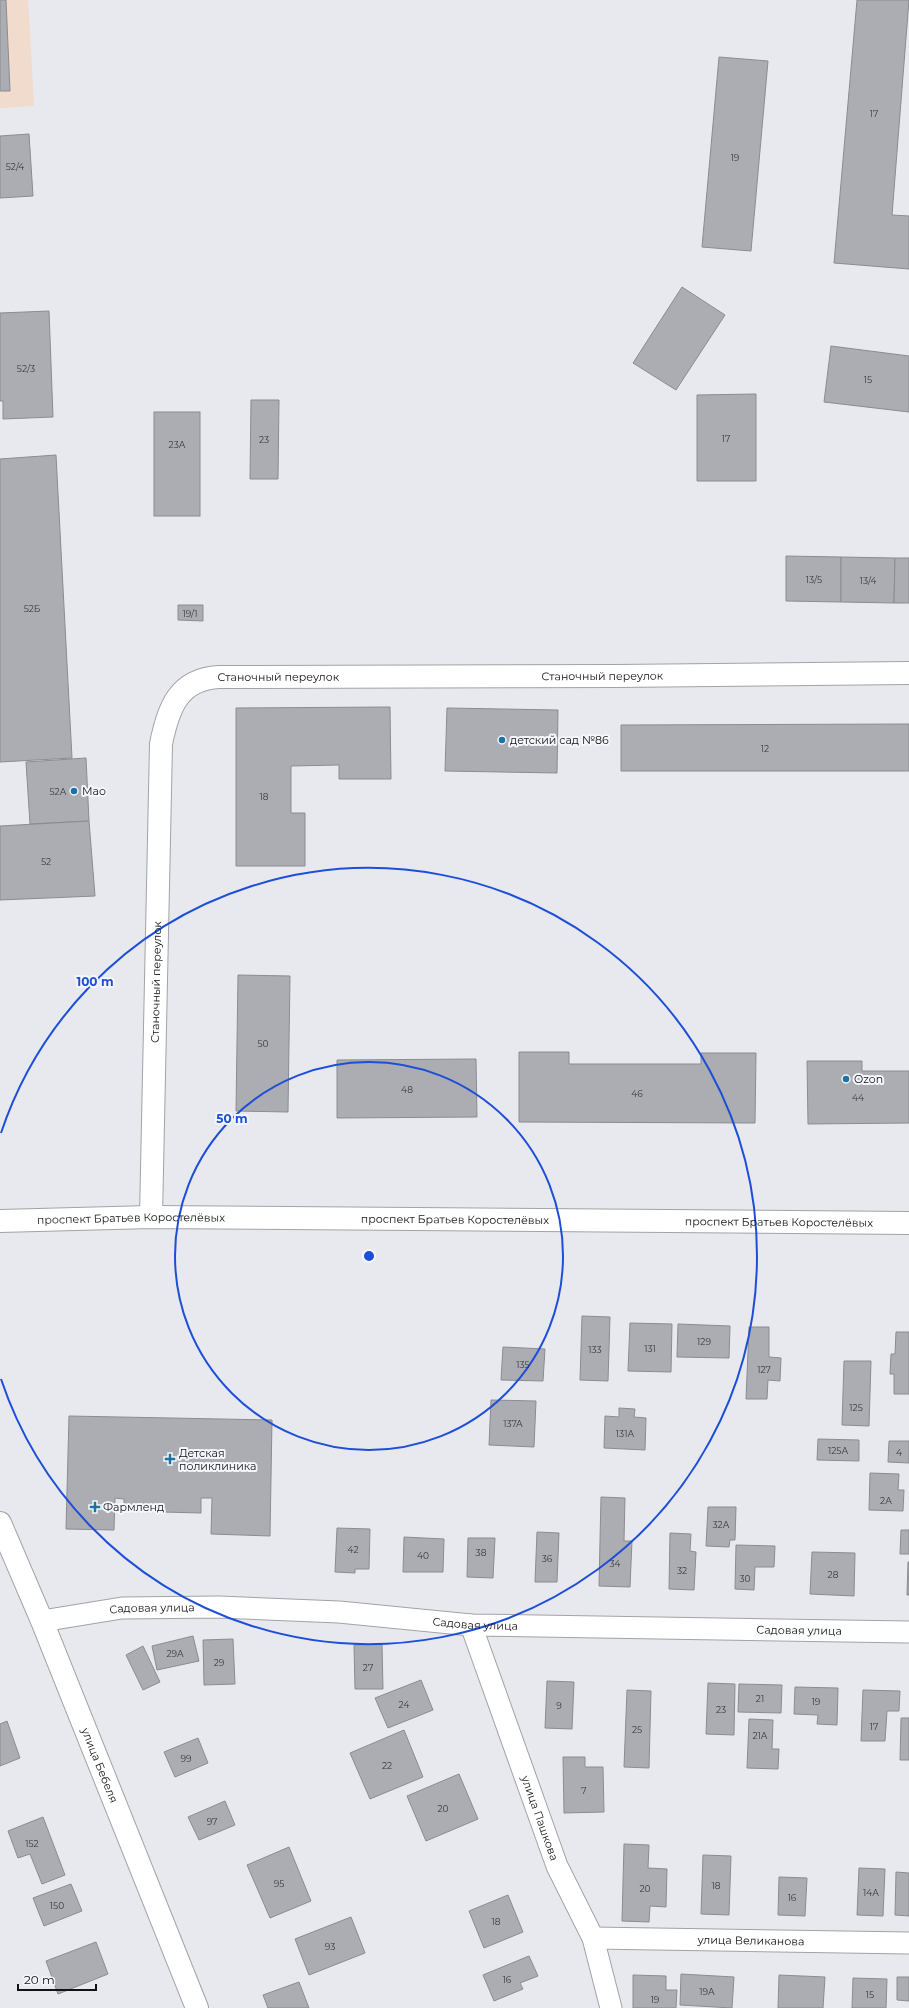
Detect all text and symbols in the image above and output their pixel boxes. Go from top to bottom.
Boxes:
house number: 17 [870,108,878,119]
house number: 19 [731,152,740,163]
house number: 52/4 [6,161,24,172]
house number: 52/3 [17,363,35,374]
house number: 15 [864,374,872,385]
house number: 17 [722,433,730,444]
house number: 23 [259,434,269,445]
house number: 23А [169,439,186,450]
house number: 13/5 [806,574,822,585]
house number: 13/4 [860,575,876,586]
house number: 52Б [24,603,41,614]
house number: 19/1 [182,608,198,619]
street label: Станочный переулок [542,669,664,683]
street label: Станочный переулок [218,670,340,684]
place label: детский сад №86 [510,733,609,747]
marker: детский сад №86 [497,735,507,745]
house number: 12 [761,743,769,754]
place label: Мао [82,784,106,798]
house number: 52А [50,786,67,797]
marker: Мао [69,786,79,796]
house number: 18 [260,791,269,802]
house number: 52 [41,856,51,867]
street label: Станочный переулок [148,920,164,1043]
text: 100 m [77,974,113,989]
house number: 50 [257,1038,269,1049]
place label: Ozon [854,1072,883,1086]
marker: Ozon [841,1074,851,1084]
house number: 48 [401,1084,413,1095]
house number: 46 [631,1088,643,1099]
house number: 44 [852,1092,864,1103]
text: 50 m [216,1111,248,1126]
street label: проспект Братьев Коростелёвых [37,1210,225,1227]
street label: проспект Братьев Коростелёвых [361,1212,549,1227]
street label: проспект Братьев Коростелёвых [685,1214,873,1230]
centre of rings [362,1249,376,1263]
house number: 129 [697,1336,711,1347]
house number: 131 [644,1343,656,1354]
house number: 133 [588,1344,602,1355]
house number: 135 [516,1359,530,1370]
house number: 127 [757,1364,771,1375]
house number: 125 [849,1402,863,1413]
house number: 137А [503,1418,523,1429]
house number: 131А [616,1428,634,1439]
house number: 125А [828,1445,848,1456]
place label: Детская поликлиника [179,1446,257,1473]
house number: 4 [896,1447,902,1458]
marker: Детская поликлиника [164,1453,176,1465]
house number: 2А [880,1495,892,1506]
place label: Фармленд [103,1500,164,1514]
marker: Фармленд [90,1502,100,1512]
house number: 32А [713,1519,730,1530]
house number: 42 [347,1544,359,1555]
house number: 38 [476,1547,487,1558]
house number: 40 [417,1550,429,1561]
house number: 36 [542,1553,553,1564]
house number: 34 [609,1558,621,1569]
house number: 32 [677,1565,687,1576]
house number: 28 [828,1569,839,1580]
house number: 30 [739,1573,751,1584]
street label: Садовая улица [108,1600,195,1617]
street label: Садовая улица [432,1614,518,1633]
street label: Садовая улица [756,1623,842,1638]
house number: 29А [166,1648,184,1659]
house number: 29 [214,1657,225,1668]
house number: 27 [363,1662,373,1673]
house number: 21 [756,1693,764,1704]
house number: 19 [812,1696,821,1707]
house number: 24 [399,1699,409,1710]
house number: 9 [556,1700,562,1711]
house number: 23 [716,1704,726,1715]
house number: 17 [870,1721,878,1732]
house number: 25 [632,1724,642,1735]
street label: улица Бебеля [78,1725,121,1805]
house number: 21А [752,1730,768,1741]
house number: 99 [181,1753,192,1764]
house number: 22 [382,1760,392,1771]
street label: улица Пашкова [518,1773,561,1862]
house number: 7 [581,1785,587,1796]
house number: 20 [437,1803,449,1814]
house number: 97 [207,1816,217,1827]
house number: 152 [25,1838,39,1849]
house number: 95 [274,1878,284,1889]
house number: 18 [712,1880,721,1891]
house number: 20 [639,1883,651,1894]
house number: 14А [863,1887,879,1898]
house number: 16 [788,1892,797,1903]
house number: 150 [50,1900,64,1911]
house number: 18 [492,1916,501,1927]
street label: улица Великанова [696,1933,805,1948]
house number: 93 [325,1941,335,1952]
scale bar [18,1966,96,1992]
text: 20 m [24,1972,55,1987]
house number: 16 [503,1974,512,1985]
house number: 19А [699,1986,715,1997]
house number: 15 [866,1989,874,2000]
house number: 19 [651,1994,660,2005]

